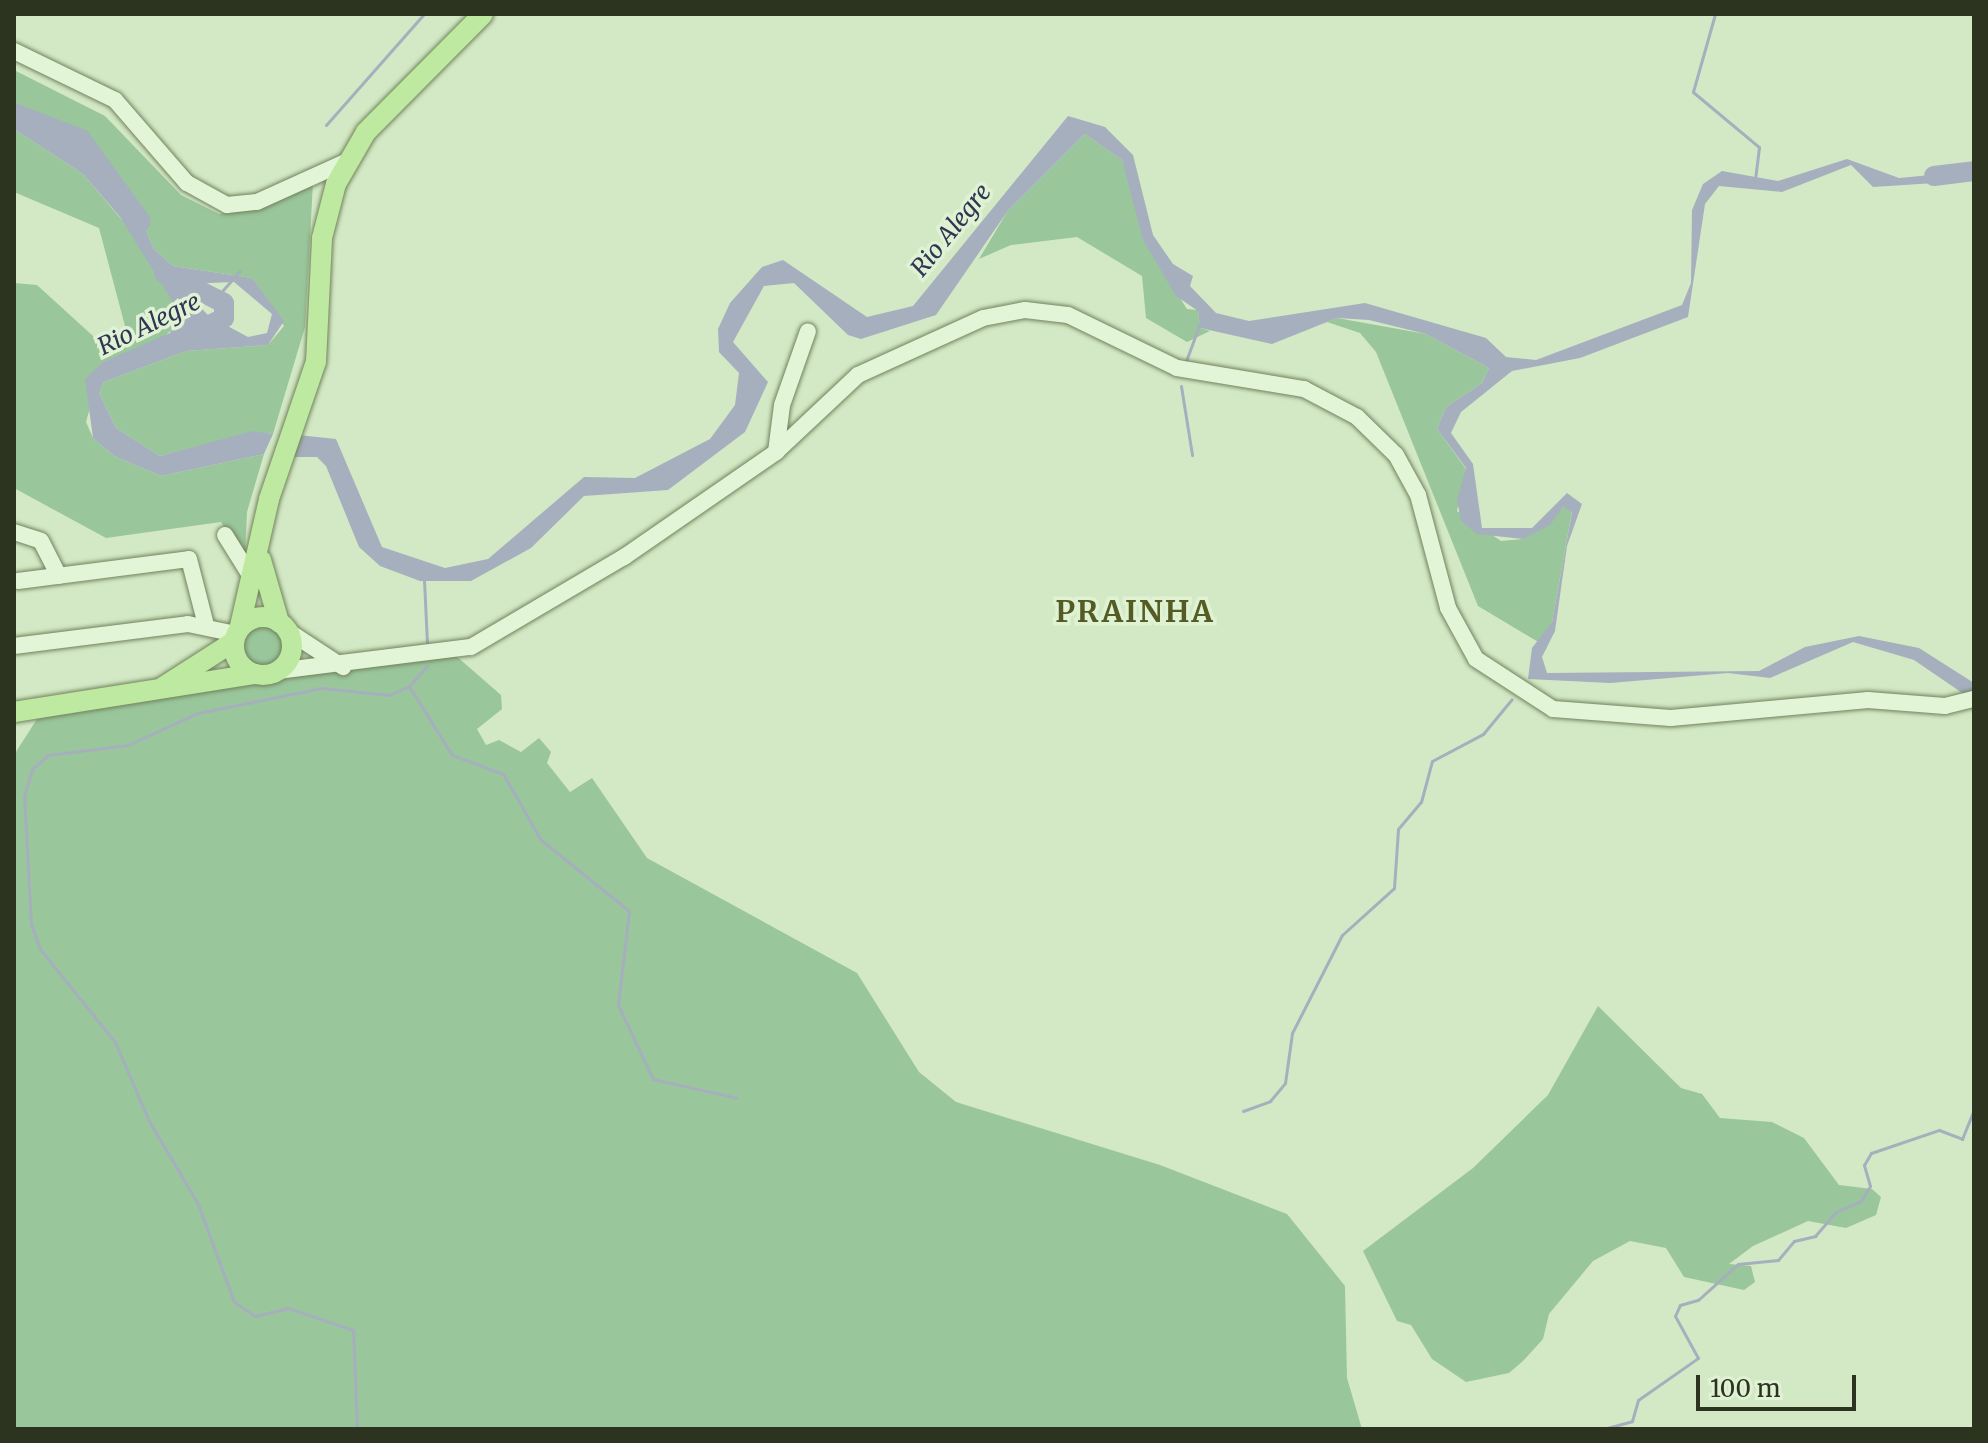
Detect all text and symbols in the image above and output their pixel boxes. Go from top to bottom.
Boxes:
water label: Rio Alegre [905,178,997,282]
water label: Rio Alegre [93,287,205,361]
district label: PRAINHA [1055,593,1215,629]
scale bar [1700,1359,1860,1409]
text: 100 m [1710,1373,1780,1404]

